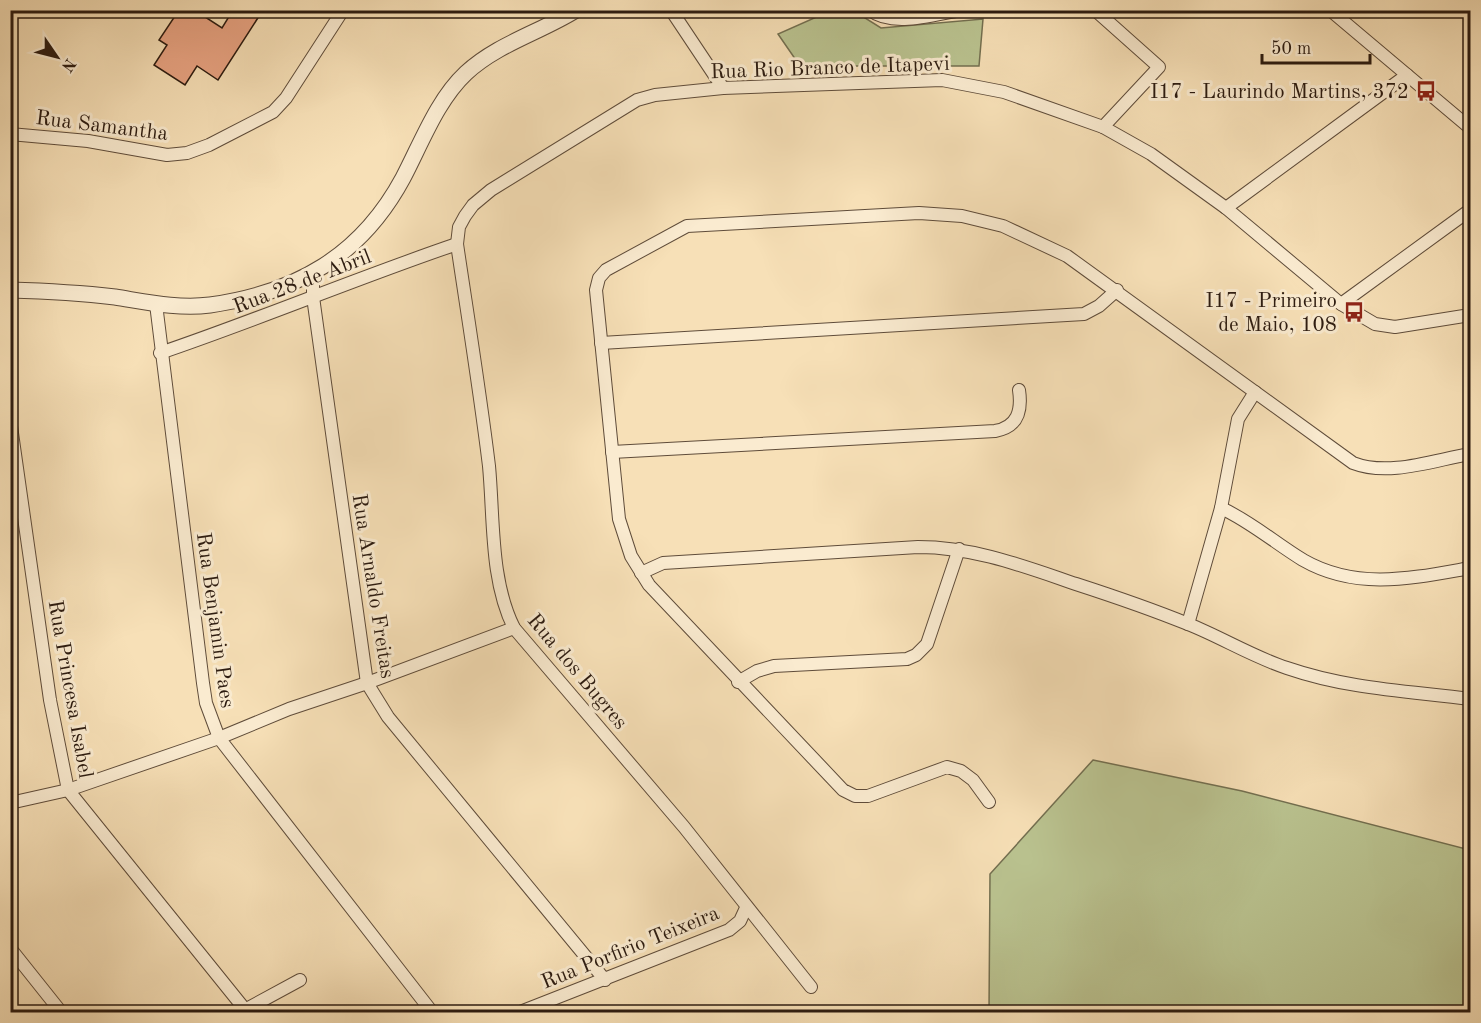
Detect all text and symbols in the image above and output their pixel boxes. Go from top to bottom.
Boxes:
north arrow [27,27,87,87]
scale bar [1262,27,1370,65]
text: 50 m [1271,40,1311,58]
street label: Rua Rio Branco de Itapevi [710,54,950,83]
text: N [57,55,78,75]
bus stop icon: I17 - Laurindo Martins, 372 [1414,79,1438,103]
place label: I17 - Laurindo Martins, 372 [1150,82,1409,103]
street label: Rua Samantha [34,108,169,145]
street label: Rua 28 de Abril [231,246,375,318]
place label: I17 - Primeiro de Maio, 108 [1205,291,1337,336]
bus stop icon: I17 - Primeiro de Maio, 108 [1342,300,1366,324]
street label: Rua Arnaldo Freitas [348,492,397,680]
street label: Rua Benjamin Paes [192,531,237,709]
street label: Rua Princesa Isabel [44,599,96,780]
street label: Rua dos Bugres [523,610,631,734]
street label: Rua Porfirio Teixeira [539,903,723,994]

